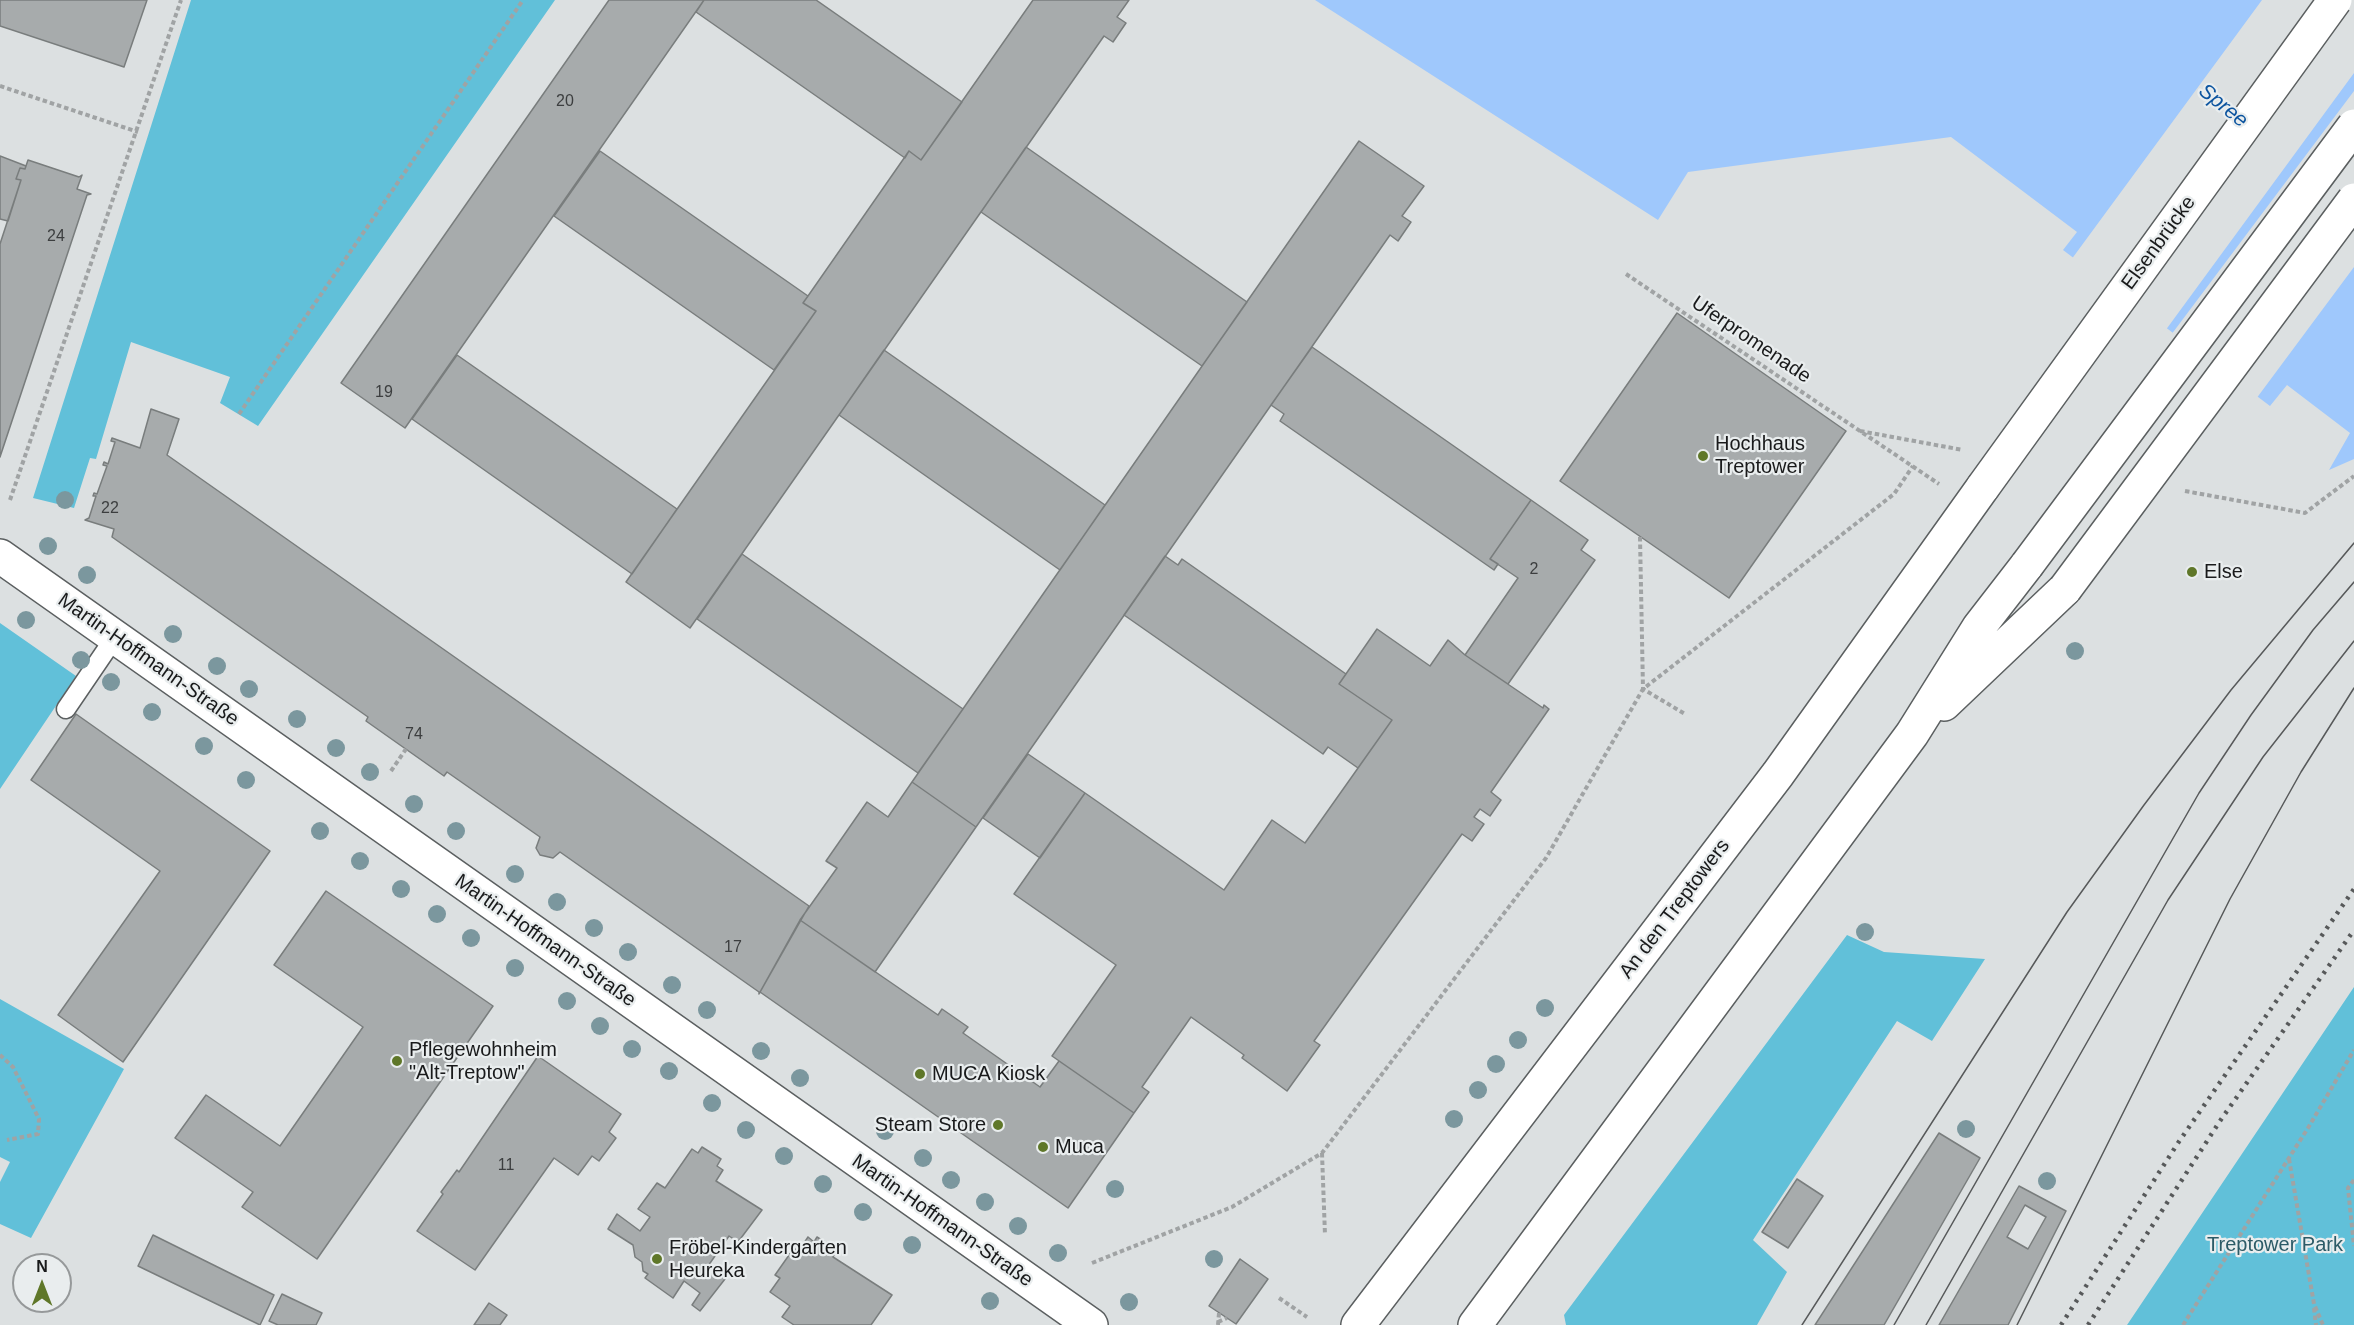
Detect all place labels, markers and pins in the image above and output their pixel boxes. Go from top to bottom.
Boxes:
place label: Hochhaus Treptower [1715,432,1805,479]
marker: Hochhaus Treptower [1696,449,1710,463]
place label: Else [2204,560,2243,584]
marker: Else [2185,565,2199,579]
place label: Pflegewohnheim "Alt-Treptow" [409,1038,557,1085]
marker: Pflegewohnheim "Alt-Treptow" [390,1054,404,1068]
place label: MUCA Kiosk [932,1062,1045,1086]
marker: MUCA Kiosk [913,1067,927,1081]
place label: Steam Store [875,1113,986,1137]
marker: Steam Store [991,1118,1005,1132]
place label: Muca [1055,1135,1104,1159]
marker: Muca [1036,1140,1050,1154]
place label: Fröbel-Kindergarten Heureka [669,1236,847,1283]
marker: Fröbel-Kindergarten Heureka [650,1252,664,1266]

